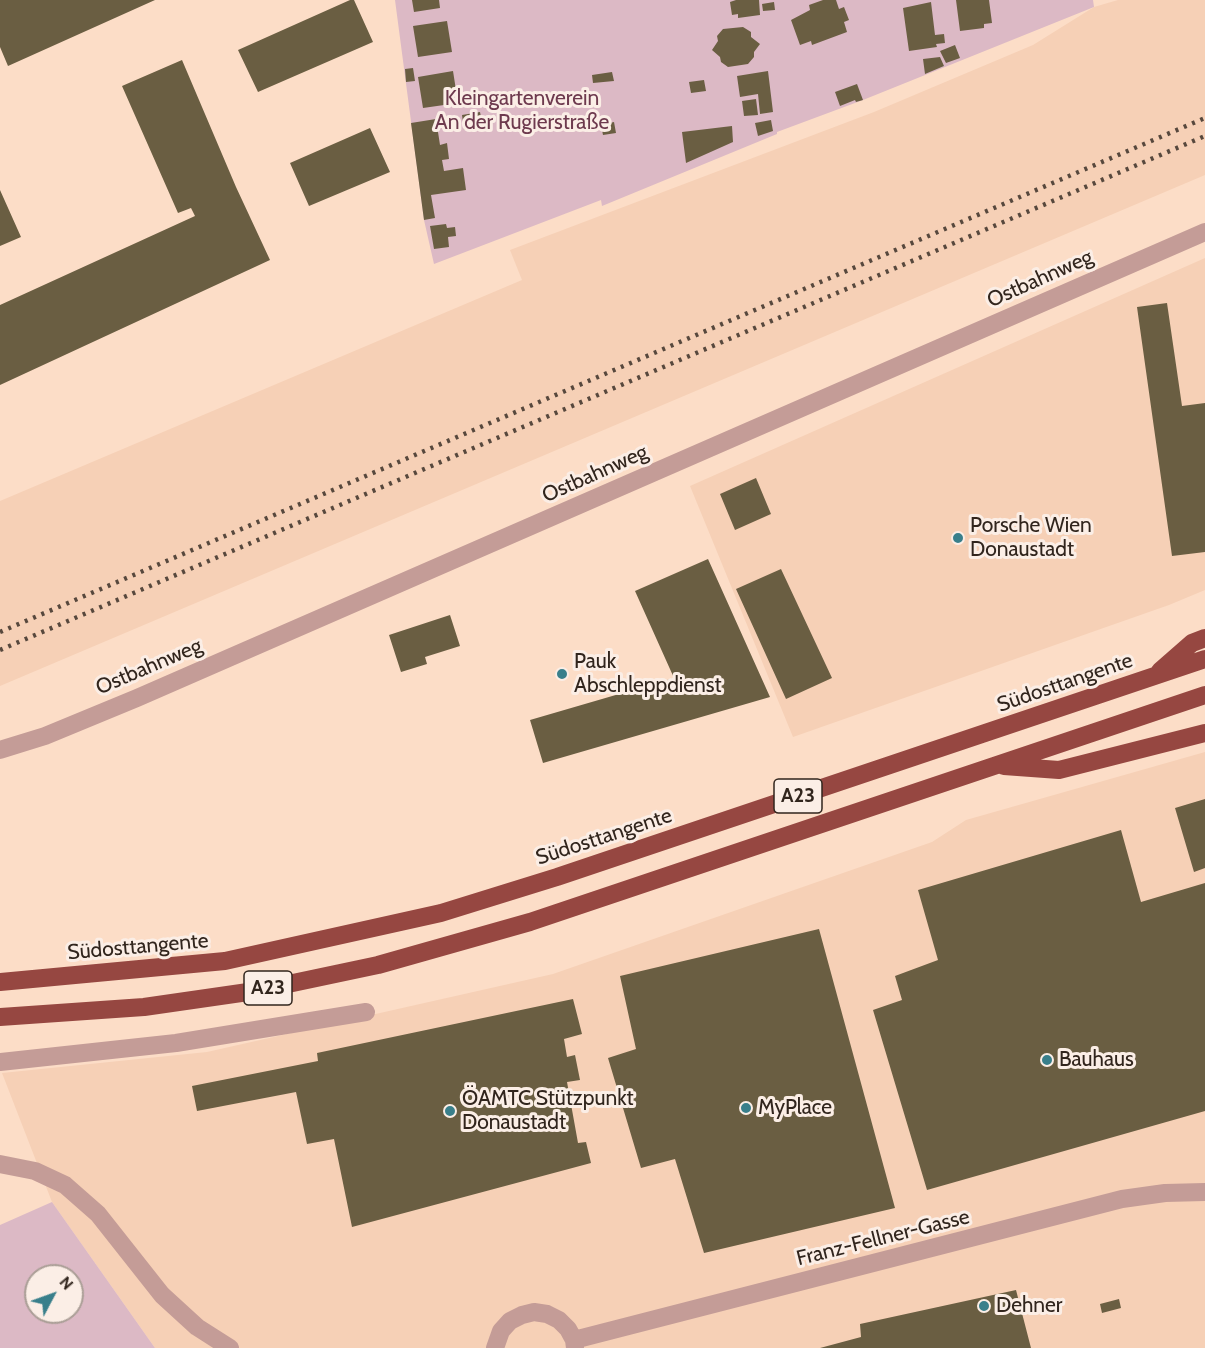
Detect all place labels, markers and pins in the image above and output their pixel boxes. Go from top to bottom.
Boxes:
place label: Porsche Wien Donaustadt [970,513,1092,563]
marker: Porsche Wien Donaustadt [951,531,965,545]
place label: Pauk Abschleppdienst [574,649,722,699]
marker: Pauk Abschleppdienst [555,667,569,681]
place label: Bauhaus [1059,1047,1134,1073]
marker: Bauhaus [1040,1053,1054,1067]
place label: ÖAMTC Stützpunkt Donaustadt [462,1086,634,1136]
place label: MyPlace [758,1095,832,1121]
marker: MyPlace [739,1101,753,1115]
marker: ÖAMTC Stützpunkt Donaustadt [443,1104,457,1118]
place label: Dehner [996,1293,1062,1319]
marker: Dehner [977,1299,991,1313]

